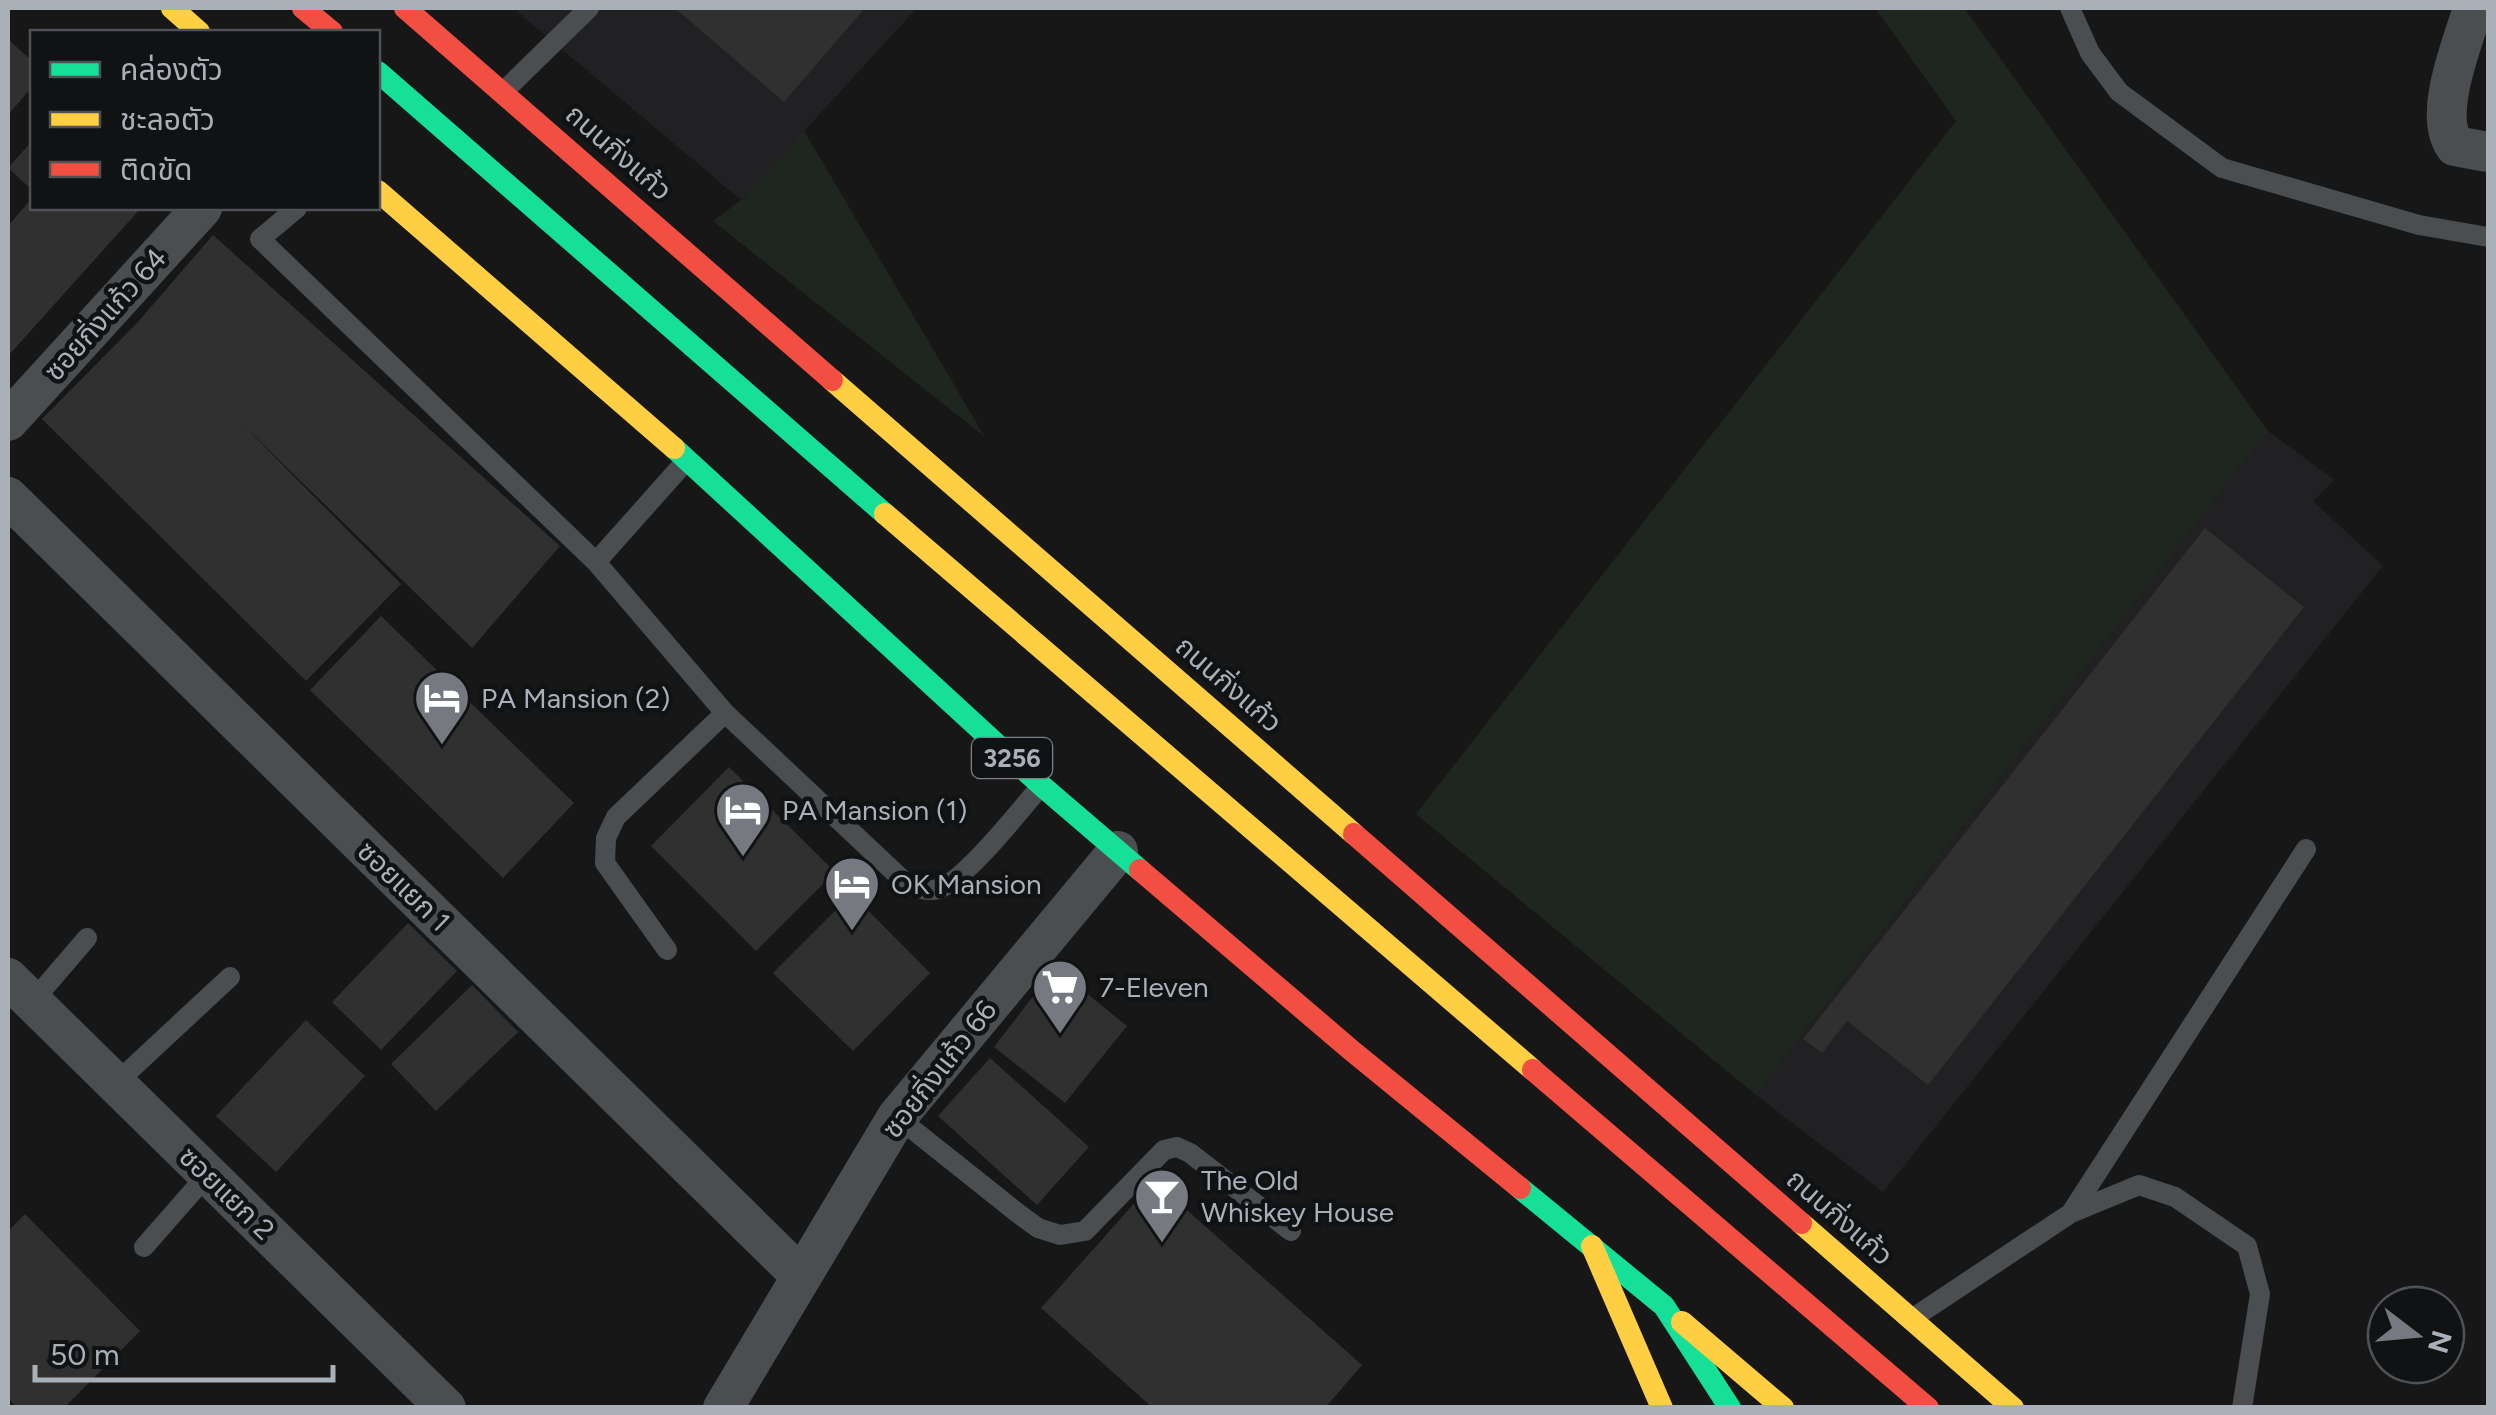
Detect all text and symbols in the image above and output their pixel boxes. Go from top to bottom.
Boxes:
legend [30,30,380,210]
text: คล่องตัว [120,51,223,88]
street label: ถนนกิ่งแก้ว [559,96,679,207]
text: ชะลอตัว [120,101,215,138]
text: ติดขัด [120,151,192,188]
street label: ซอยกิ่งแก้ว 64 [36,240,173,387]
street label: ถนนกิ่งแก้ว [1169,628,1289,739]
hotel icon: PA Mansion (2) [412,668,472,747]
place label: PA Mansion (2) [481,681,670,715]
road number: 3256 [972,738,1052,778]
hotel icon: PA Mansion (1) [713,780,773,859]
place label: PA Mansion (1) [782,793,967,827]
street label: ซอยแยก 1 [351,834,457,938]
hotel icon: OK Mansion [822,854,882,933]
place label: OK Mansion [891,867,1042,901]
supermarket icon: 7-Eleven [1030,957,1090,1036]
place label: 7-Eleven [1099,970,1209,1004]
street label: ซอยกิ่งแก้ว 66 [874,993,1003,1145]
street label: ซอยแยก 2 [172,1139,282,1247]
street label: ถนนกิ่งแก้ว [1780,1161,1900,1272]
place label: The Old Whiskey House [1201,1163,1394,1229]
bar icon: The Old Whiskey House [1132,1166,1192,1245]
north arrow [2366,1285,2466,1385]
scale bar [35,1320,332,1382]
text: N [2421,1327,2459,1357]
text: 50 m [50,1336,119,1373]

